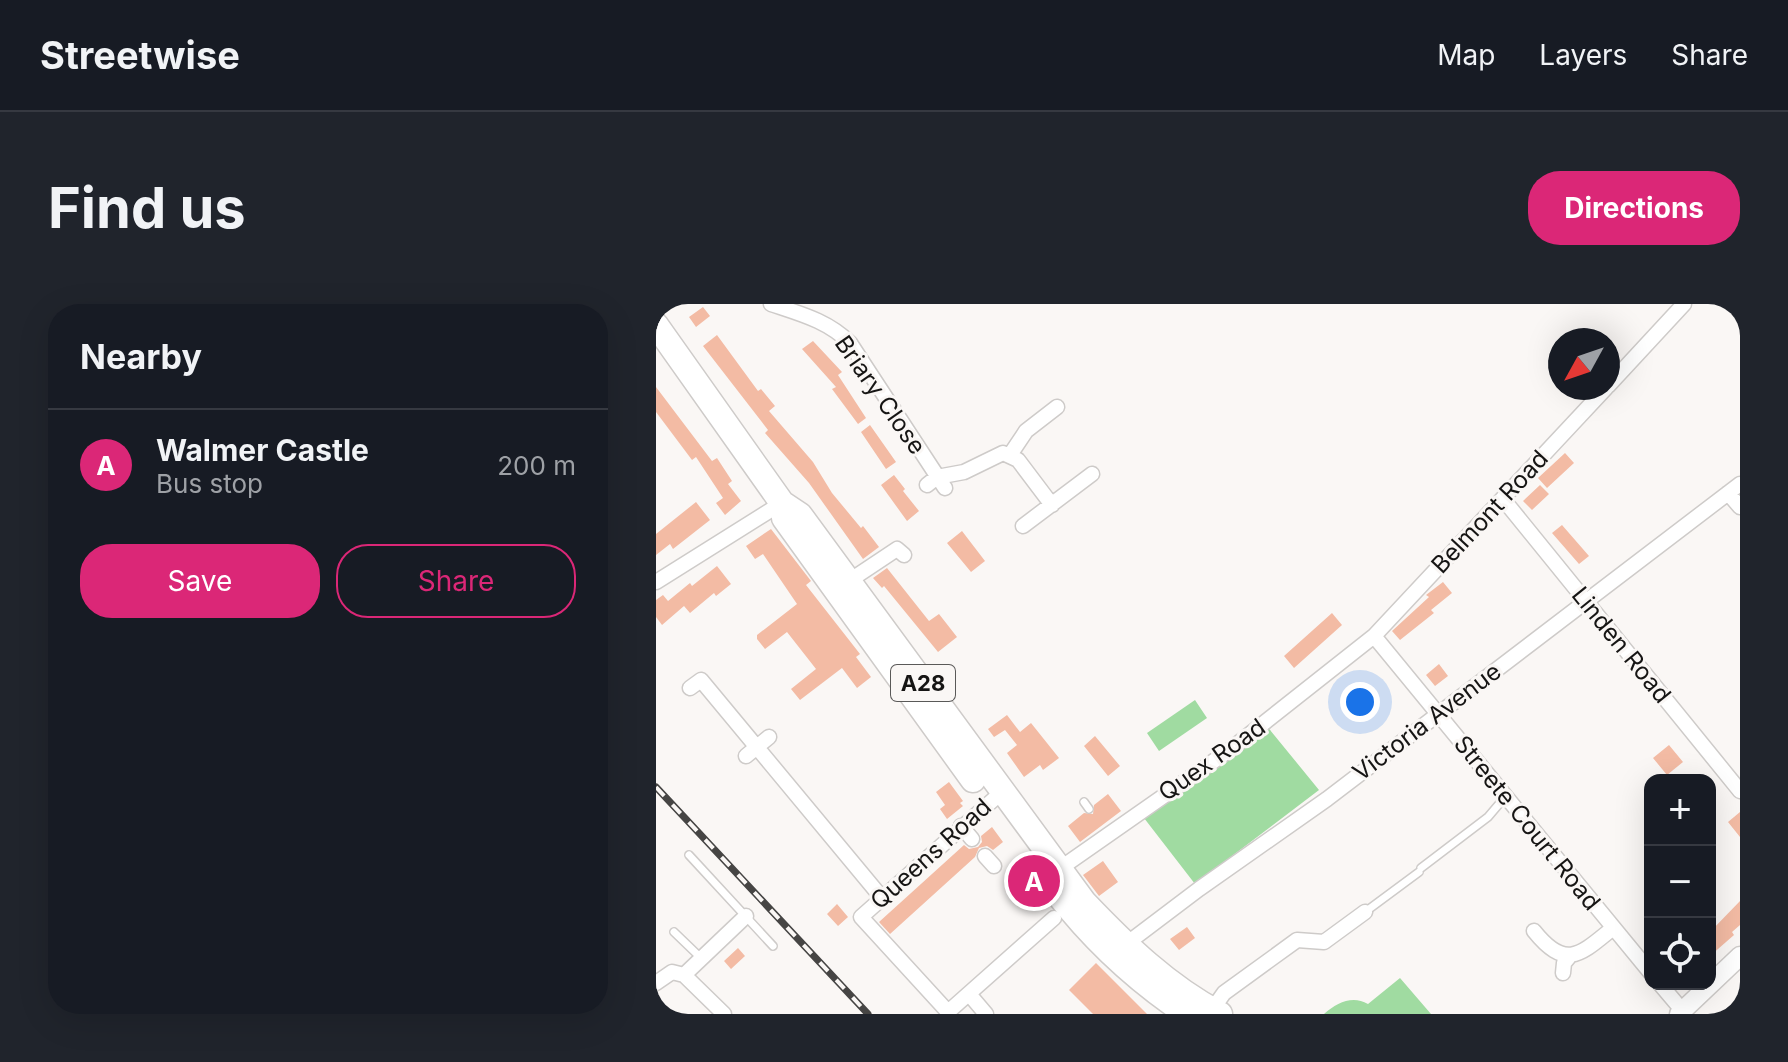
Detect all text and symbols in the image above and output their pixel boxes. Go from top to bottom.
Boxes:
text: Streetwise [40,32,240,78]
text: Map [1437,38,1495,72]
text: Layers [1539,38,1627,72]
text: Share [1671,38,1748,72]
button: Directions [1528,171,1740,245]
text: Find us [48,174,246,242]
north arrow [1548,328,1620,400]
street label: Briary Close [829,330,932,460]
text: Nearby [80,336,202,377]
text: Walmer Castle [156,432,369,468]
street label: Belmont Road [1425,444,1554,579]
text: A [96,450,116,481]
text: 200 m [497,450,576,481]
text: Bus stop [156,468,263,499]
button: Save [80,544,320,618]
button: Share [336,544,576,618]
street label: Linden Road [1566,581,1677,709]
street label: Victoria Avenue [1347,657,1506,787]
road number: A28 [891,665,955,701]
your location [1340,682,1380,722]
street label: Quex Road [1153,712,1271,807]
street label: Streete Court Road [1448,730,1607,916]
map controls [1644,774,1716,990]
button: + [1644,774,1716,846]
street label: Queens Road [864,792,997,915]
button: − [1644,846,1716,918]
pin: A [1008,851,1060,911]
button: locate [1644,918,1716,990]

